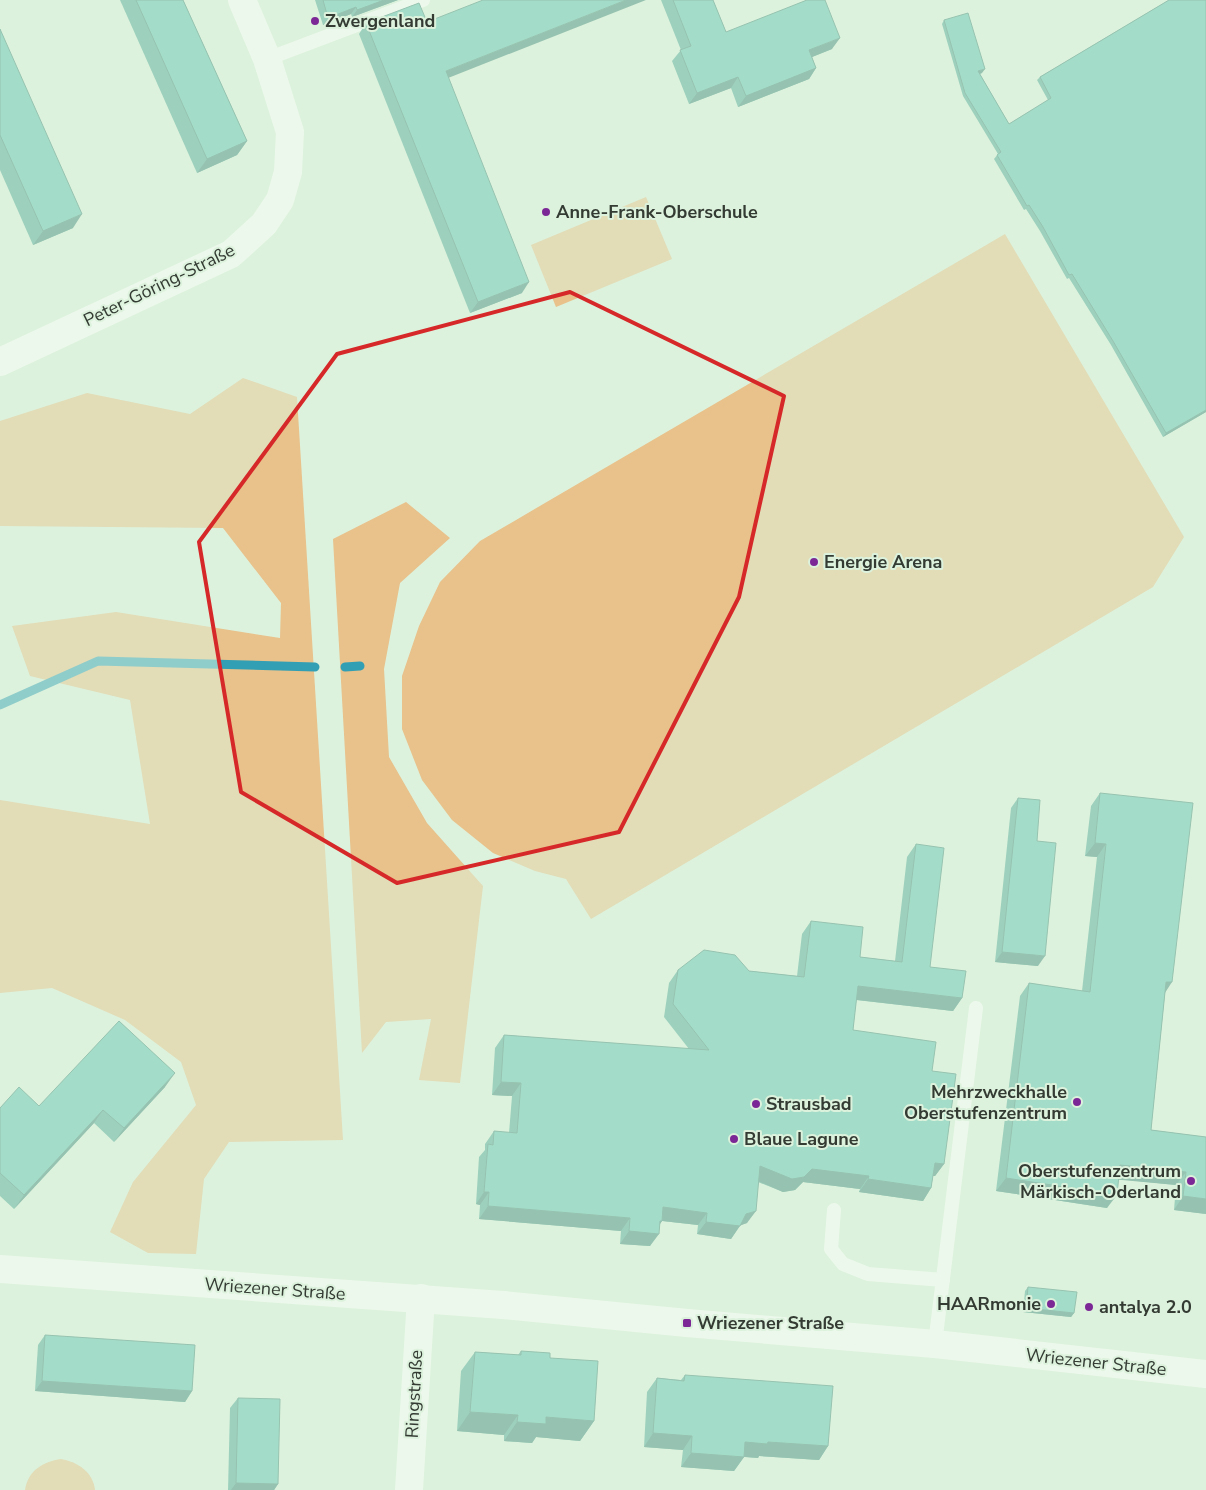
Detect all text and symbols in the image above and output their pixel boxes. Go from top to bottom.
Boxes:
place label: Zwergenland [325,9,435,33]
marker: Zwergenland [309,15,321,27]
place label: Anne-Frank-Oberschule [556,200,758,224]
marker: Anne-Frank-Oberschule [540,206,552,218]
street label: Peter-Göring-Straße [79,238,239,332]
place label: Energie Arena [824,550,942,574]
marker: Energie Arena [808,556,820,568]
place label: Mehrzweckhalle Oberstufenzentrum [904,1080,1067,1125]
place label: Strausbad [766,1092,852,1116]
marker: Mehrzweckhalle Oberstufenzentrum [1071,1096,1083,1108]
marker: Strausbad [750,1098,762,1110]
place label: Blaue Lagune [744,1127,859,1151]
marker: Blaue Lagune [728,1133,740,1145]
place label: Oberstufenzentrum Märkisch-Oderland [1018,1159,1181,1204]
marker: Oberstufenzentrum Märkisch-Oderland [1185,1175,1197,1187]
street label: Wriezener Straße [204,1272,346,1306]
place label: HAARmonie [937,1292,1041,1316]
place label: antalya 2.0 [1099,1295,1192,1319]
marker: HAARmonie [1045,1298,1057,1310]
marker: antalya 2.0 [1083,1301,1095,1313]
place label: Wriezener Straße [697,1311,844,1335]
marker: Wriezener Straße [681,1317,693,1329]
street label: Wriezener Straße [1024,1343,1168,1381]
street label: Ringstraße [400,1349,428,1439]

